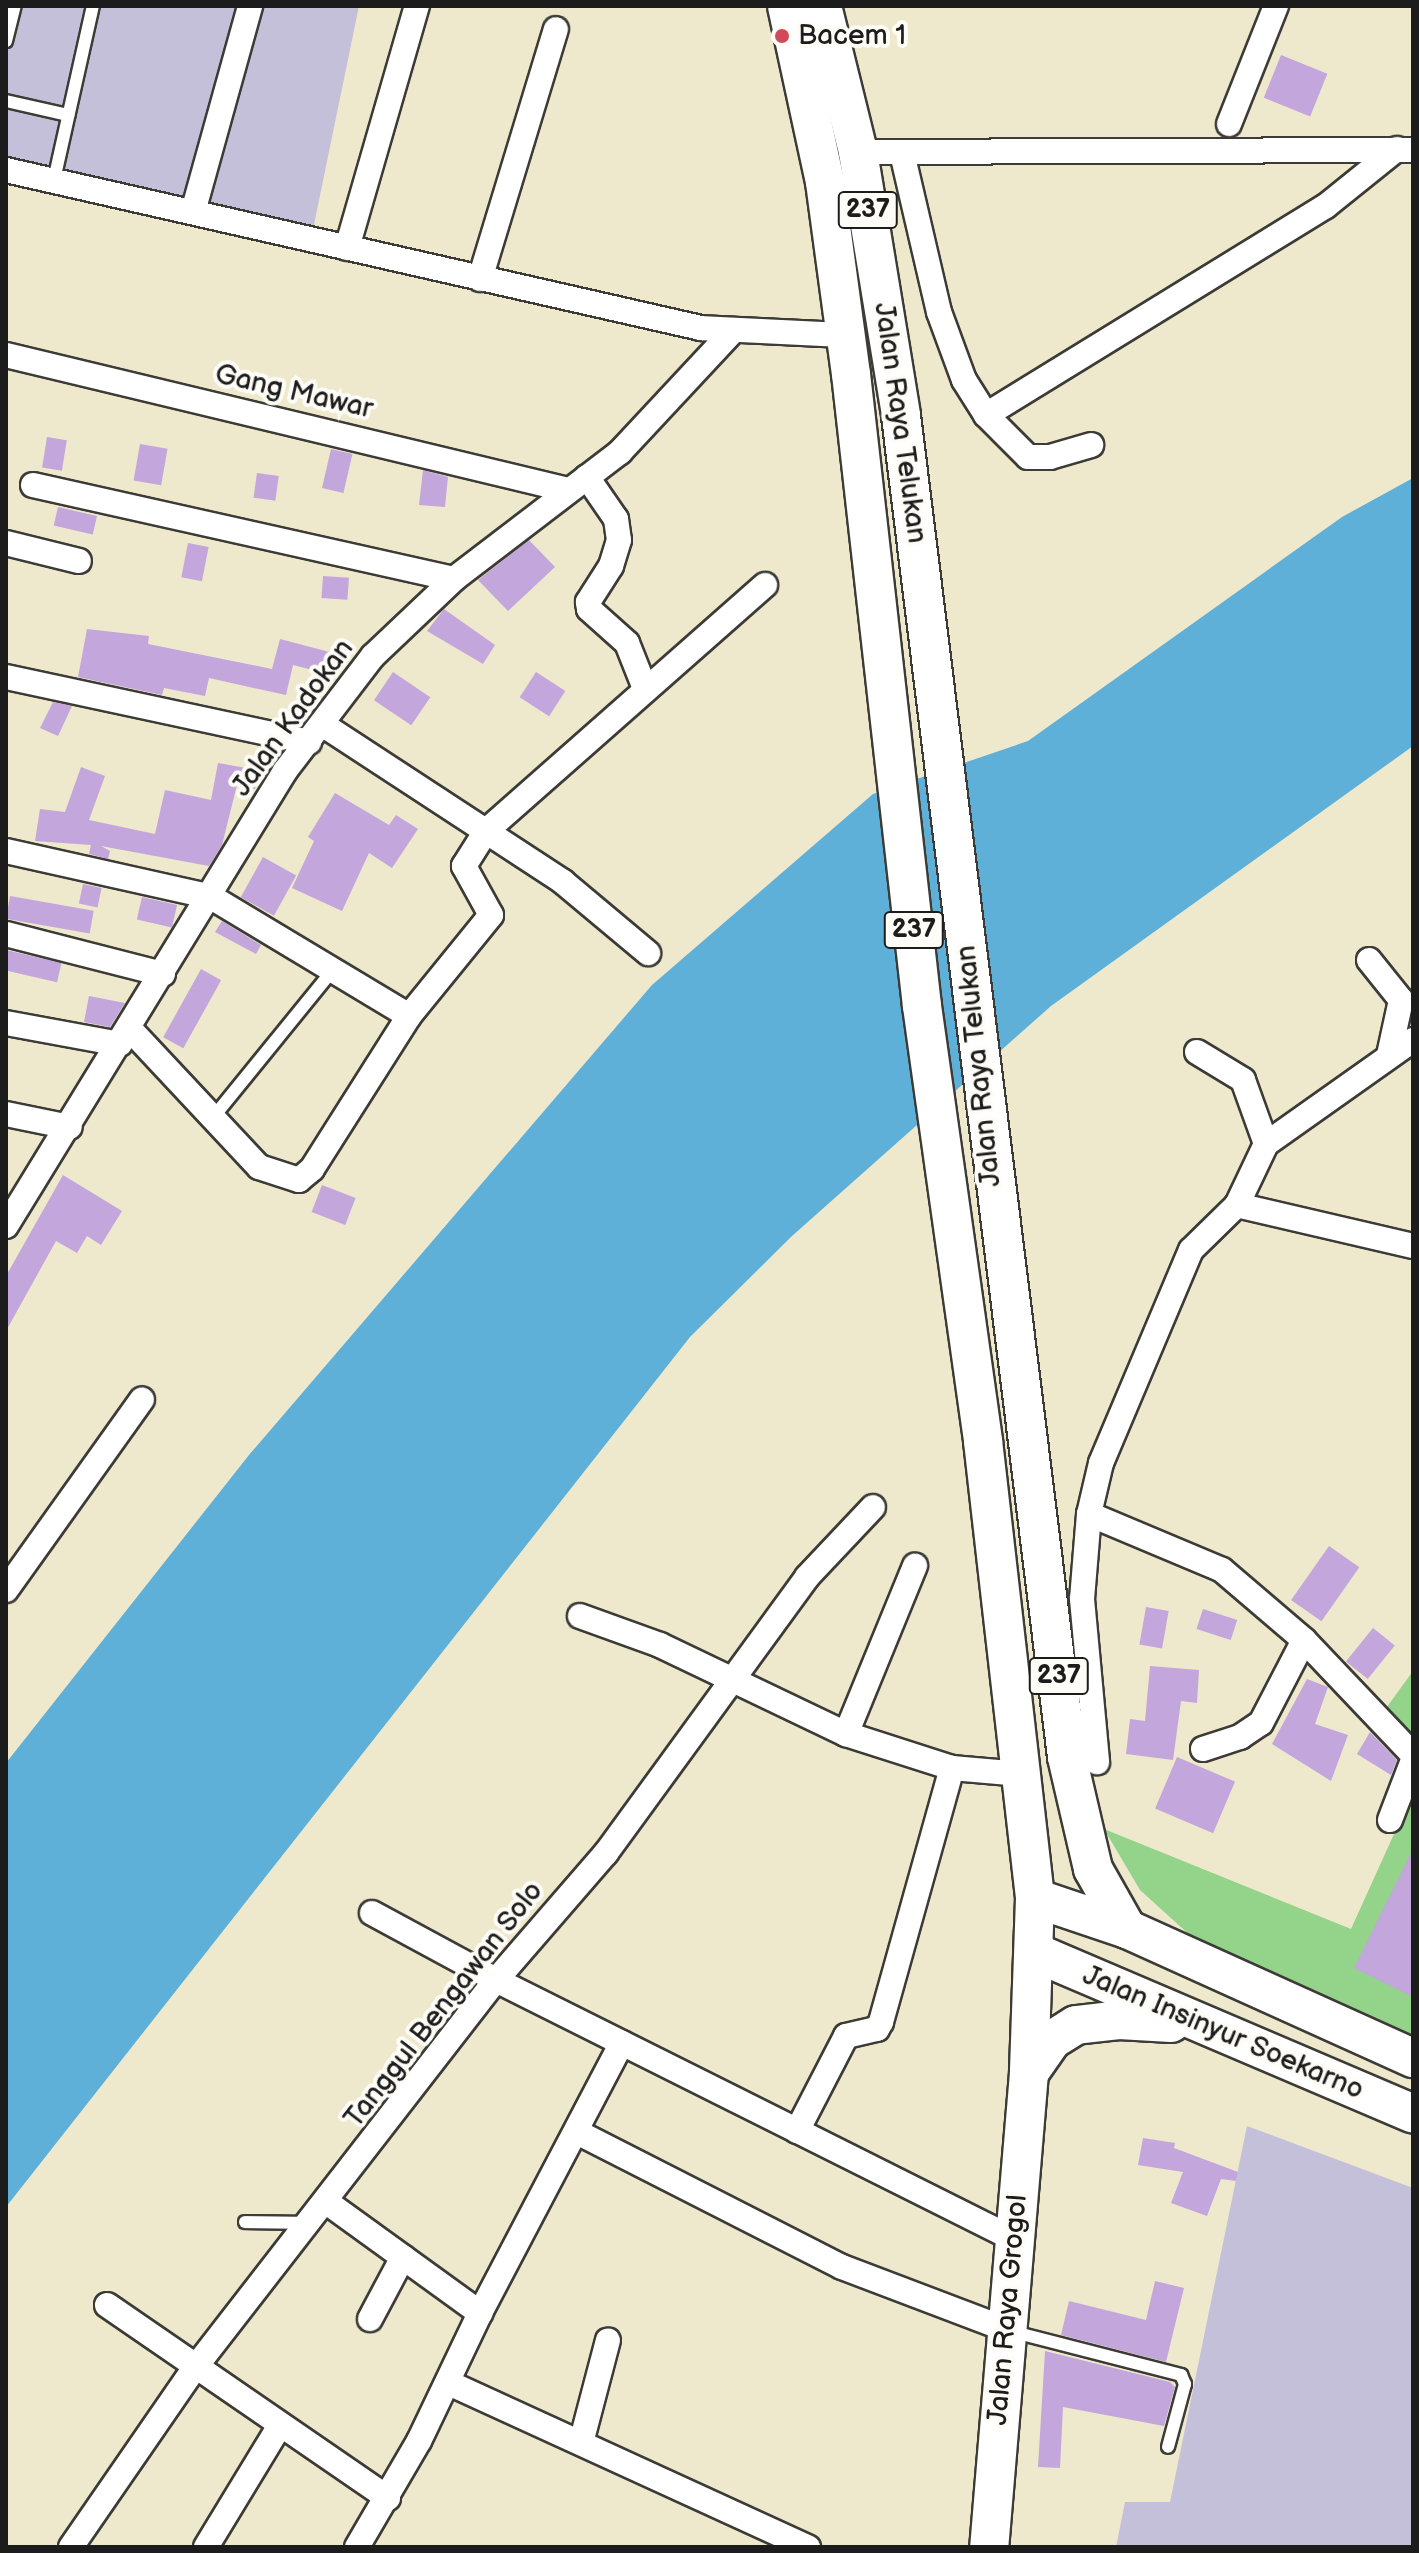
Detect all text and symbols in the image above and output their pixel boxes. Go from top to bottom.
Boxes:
place label: Bacem 1 [798,19,906,53]
marker: Bacem 1 [773,27,791,45]
road number: 237 [836,188,900,232]
street label: Jalan Raya Telukan [866,300,934,546]
street label: Gang Mawar [212,358,376,426]
street label: Jalan Kadokan [225,633,361,803]
road number: 237 [882,908,946,952]
street label: Jalan Raya Telukan [950,943,1008,1189]
road number: 237 [1027,1654,1091,1698]
street label: Tanggul Bengawan Solo [337,1875,551,2135]
street label: Jalan Insinyur Soekarno [1077,1959,1369,2107]
street label: Jalan Raya Grogol [981,2193,1035,2427]

